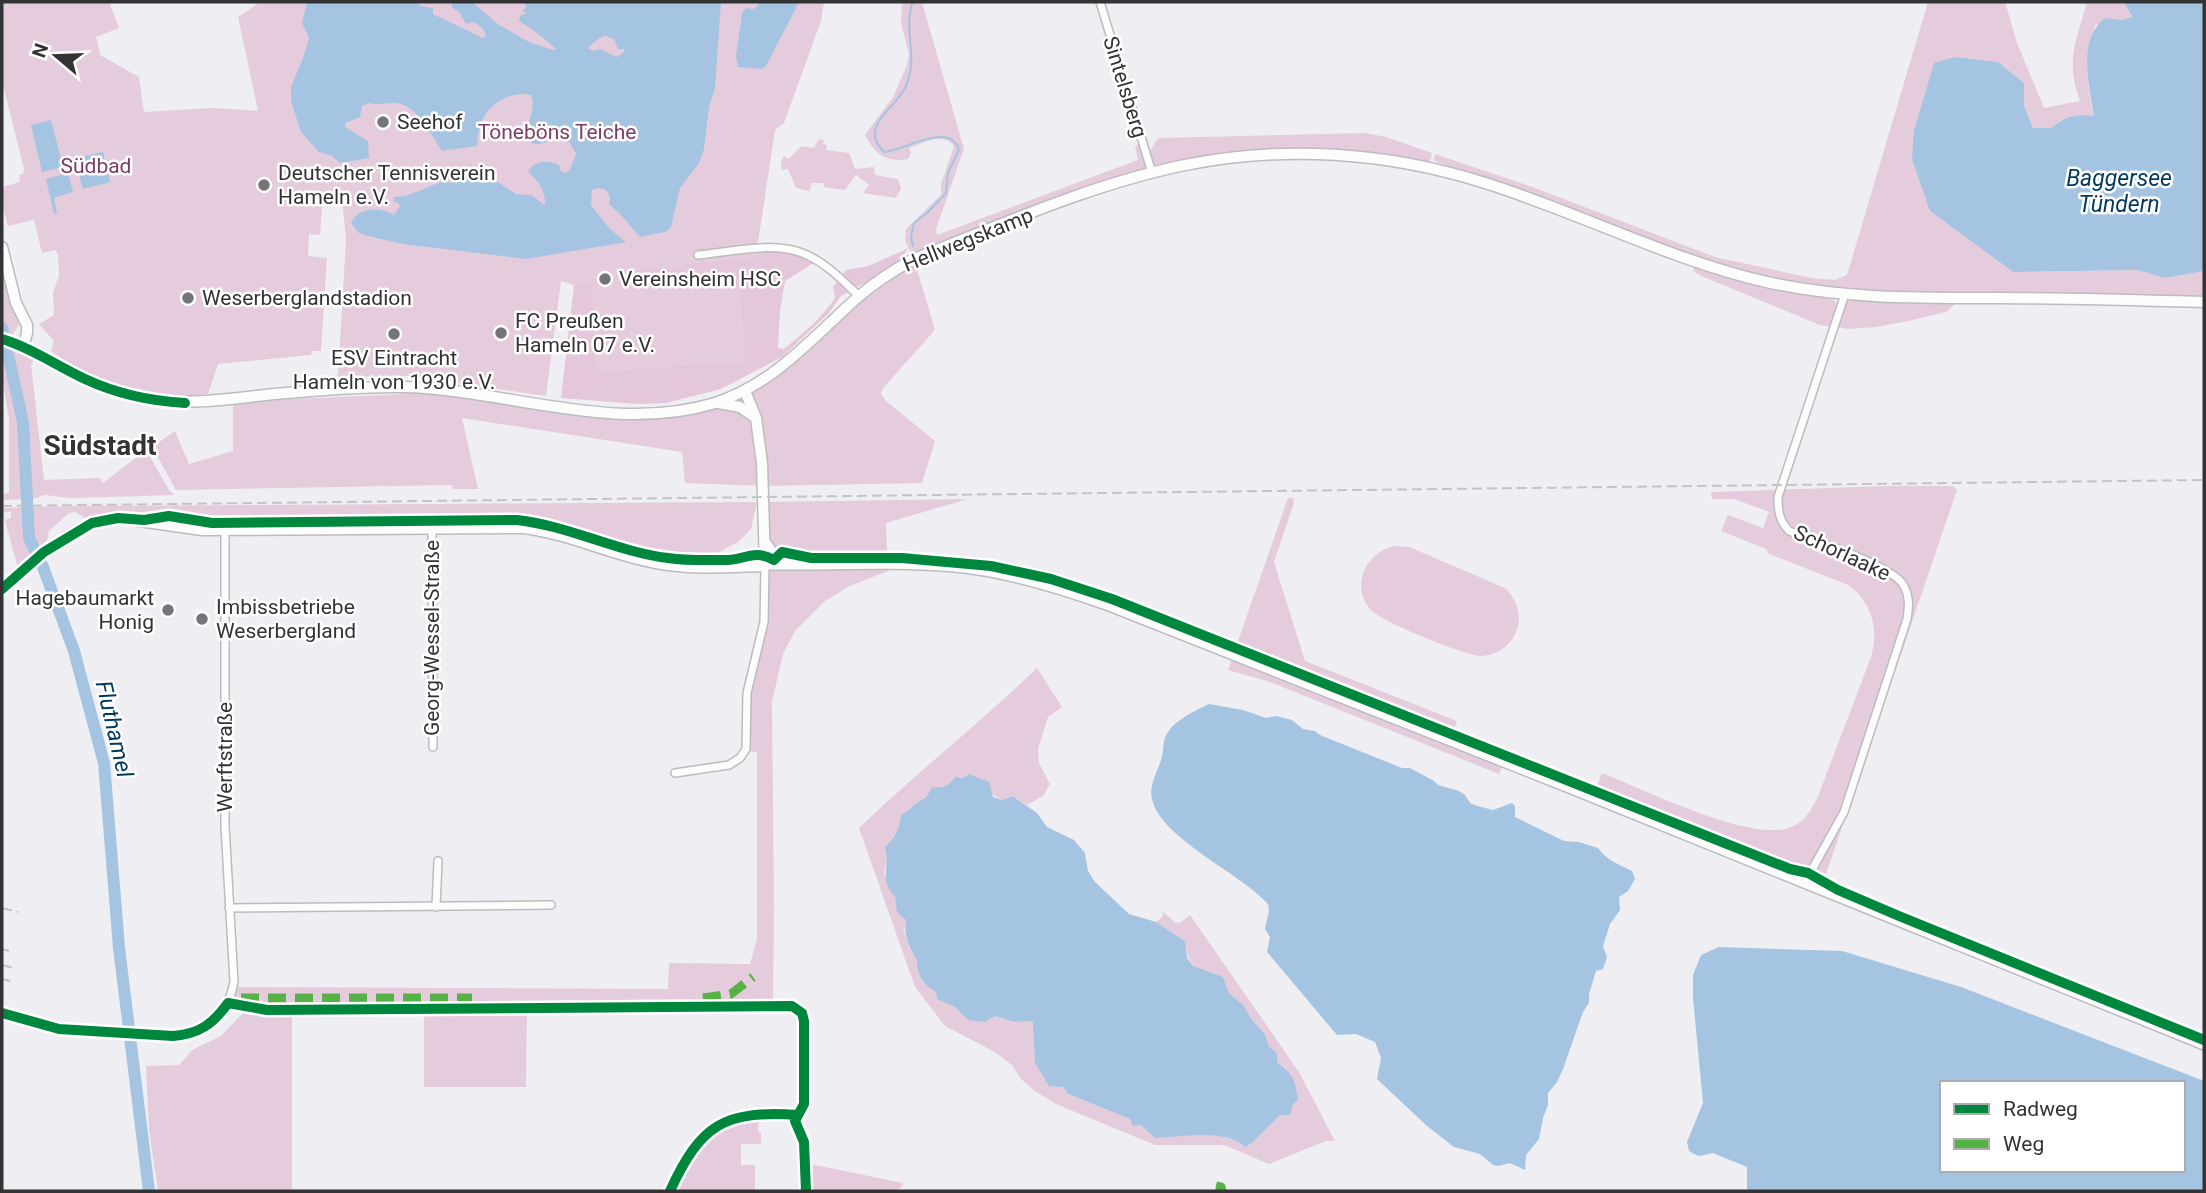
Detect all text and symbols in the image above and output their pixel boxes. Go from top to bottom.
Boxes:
north arrow [21,21,91,91]
street label: Sintelsberg [1098,33,1152,141]
text: N [27,41,53,61]
place label: Seehof [397,110,463,134]
marker: Seehof [375,114,391,130]
park label: Töneböns Teiche [478,120,636,144]
park label: Südbad [61,154,131,178]
place label: Deutscher Tennisverein Hameln e.V. [278,161,496,209]
water label: Baggersee Tündern [2066,165,2172,218]
marker: Deutscher Tennisverein Hameln e.V. [256,177,272,193]
street label: Hellwegskamp [899,203,1037,277]
place label: Vereinsheim HSC [619,267,781,291]
marker: Vereinsheim HSC [597,271,613,287]
place label: Weserberglandstadion [202,286,412,310]
marker: Weserberglandstadion [180,290,196,306]
place label: FC Preußen Hameln 07 e.V. [515,309,655,357]
marker: FC Preußen Hameln 07 e.V. [493,325,509,341]
marker: ESV Eintracht Hameln von 1930 e.V. [386,326,402,342]
place label: ESV Eintracht Hameln von 1930 e.V. [293,346,495,394]
district label: Südstadt [44,429,156,462]
street label: Schorlaake [1790,520,1894,586]
street label: Georg-Wessel-Straße [420,540,444,736]
place label: Hagebaumarkt Honig [15,586,154,634]
place label: Imbissbetriebe Weserbergland [216,595,356,643]
marker: Hagebaumarkt Honig [160,602,176,618]
marker: Imbissbetriebe Weserbergland [194,611,210,627]
water label: Fluthamel [90,678,138,781]
street label: Werftstraße [213,702,237,812]
legend [1940,1081,2185,1172]
text: Radweg [2003,1097,2078,1121]
text: Weg [2003,1132,2044,1156]

